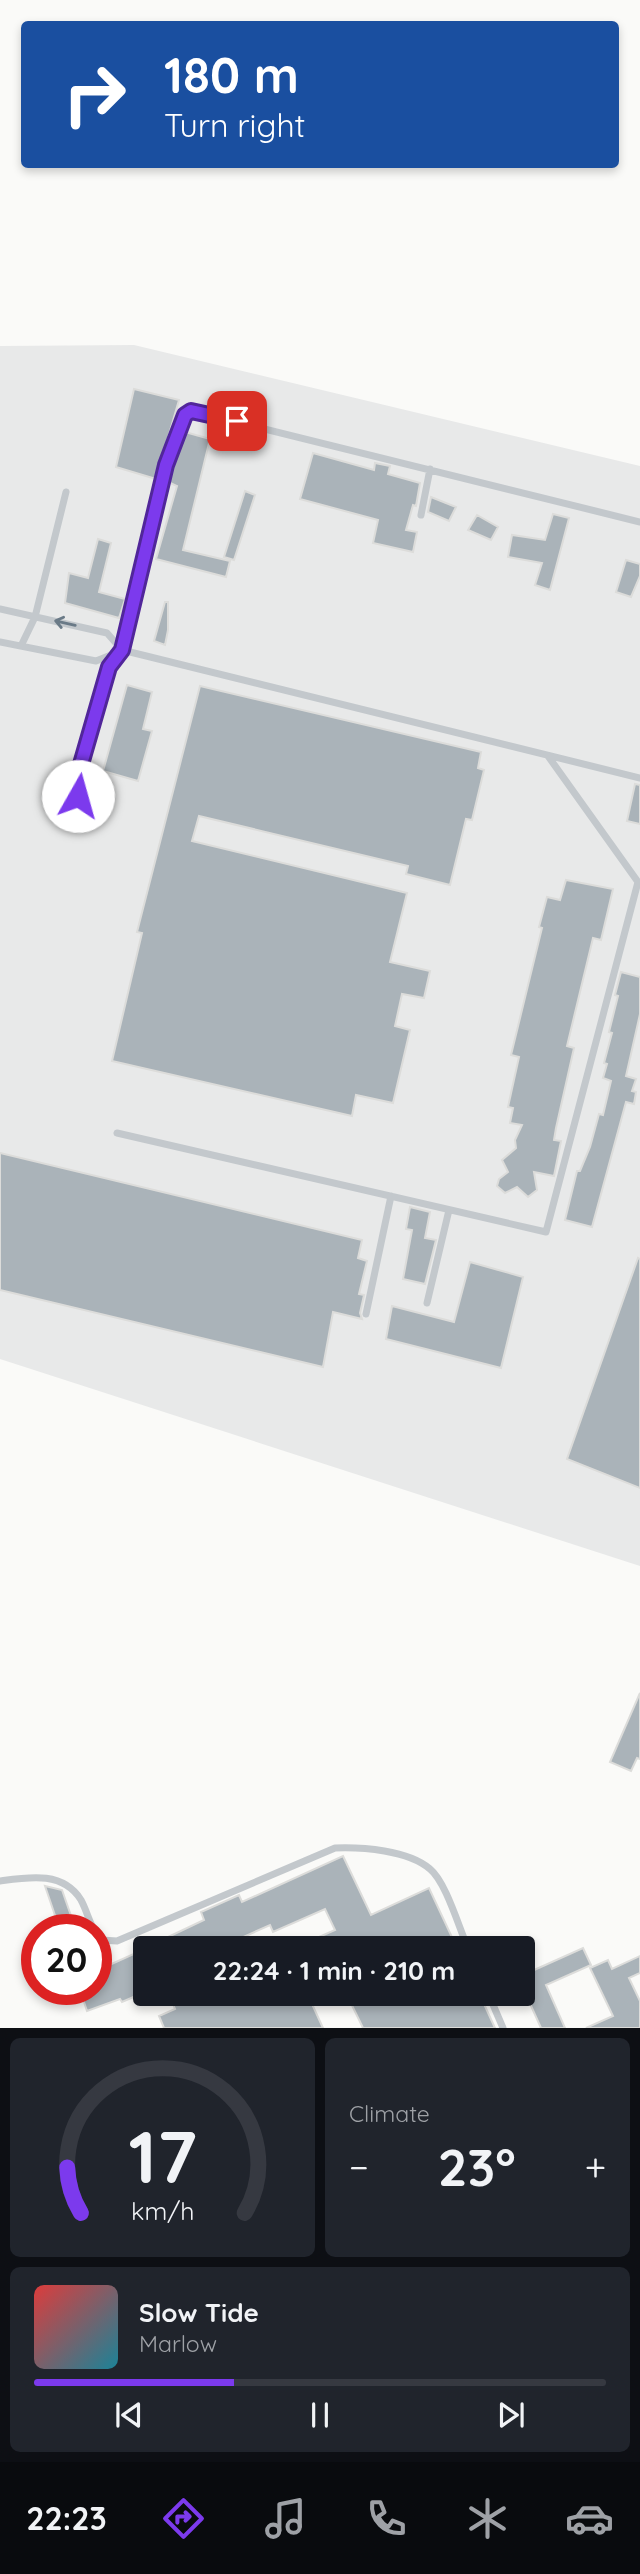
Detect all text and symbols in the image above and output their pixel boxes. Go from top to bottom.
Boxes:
text: 180 m [164,44,299,105]
icon: right [49,49,140,140]
text: Turn right [164,105,305,145]
pin [207,391,267,451]
icon: arrive [218,402,256,440]
one-way arrow [54,616,77,630]
position arrow [41,759,115,833]
speed limit sign: 20 [21,1914,112,2005]
text: 22:24 · 1 min · 210 m [213,1954,455,1987]
text: Climate [349,2099,430,2128]
text: 17 [128,2111,197,2202]
text: 23° [438,2134,516,2199]
text: − [349,2143,369,2191]
text: + [585,2143,606,2191]
text: km/h [131,2195,194,2226]
text: Slow Tide [139,2296,259,2329]
text: Marlow [139,2329,217,2358]
icon: previous [110,2396,148,2434]
icon: pause [301,2396,339,2434]
icon: next [492,2396,530,2434]
icon: directions [159,2494,208,2543]
icon: music [261,2494,310,2543]
icon: phone [362,2494,411,2543]
icon: climate [463,2494,512,2543]
icon: car [565,2494,614,2543]
text: 22:23 [26,2498,107,2538]

